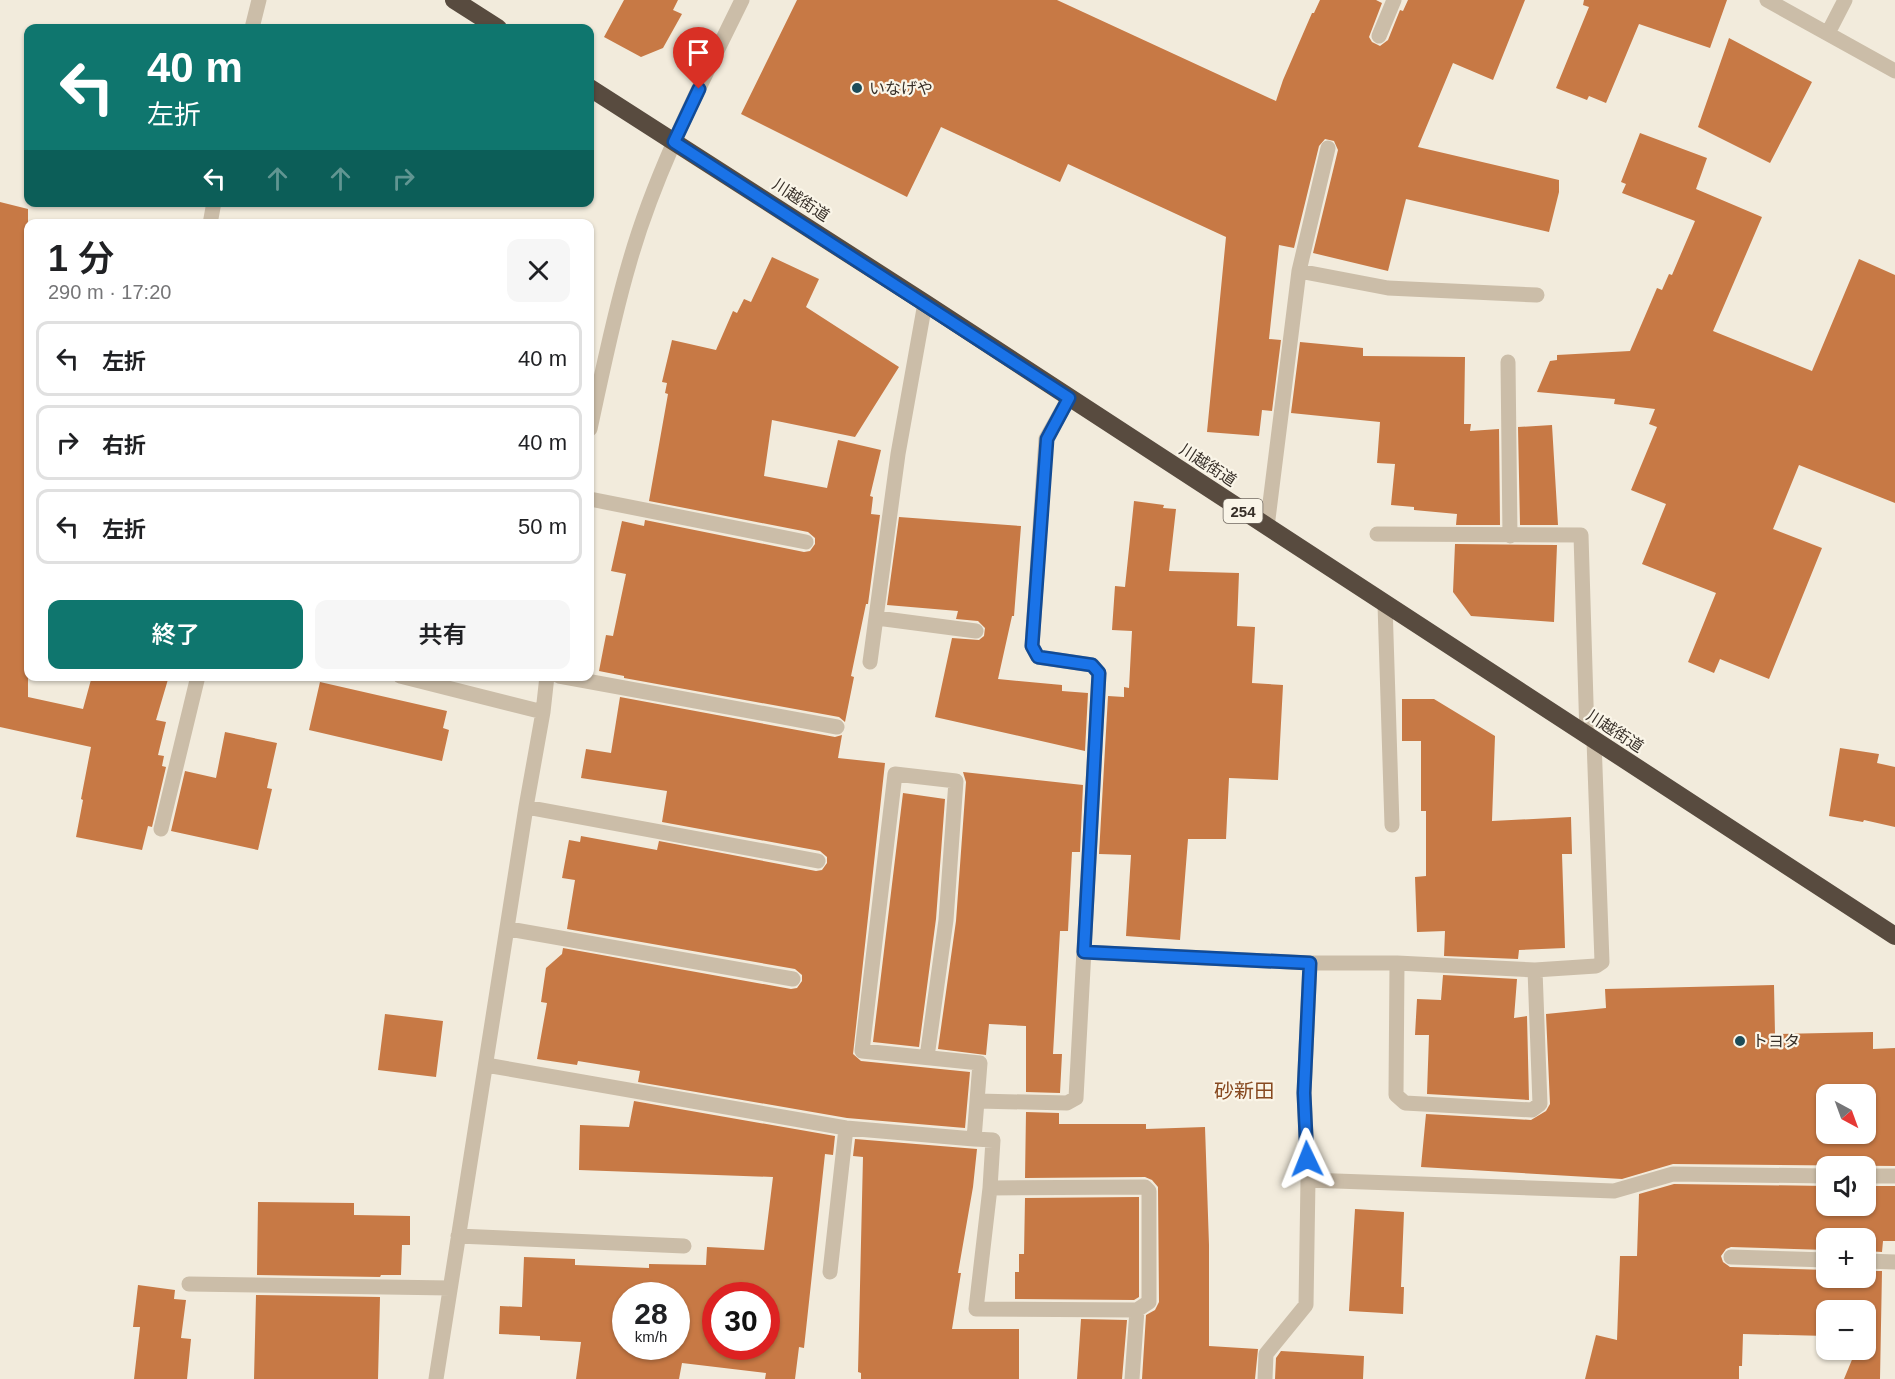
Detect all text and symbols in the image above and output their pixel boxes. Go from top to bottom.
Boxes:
pin [673,27,724,89]
icon: arrive [682,36,715,69]
text: 40 m [147,44,243,91]
icon: left [48,48,126,126]
place label: いなげや [869,80,933,97]
marker: いなげや [850,81,864,95]
text: 左折 [147,100,201,130]
icon: left [198,162,231,195]
icon: ahead [261,162,294,195]
icon: ahead [324,162,357,195]
icon: right [387,162,420,195]
street label: 川越街道 [770,175,832,225]
text: 1 分 [48,238,114,279]
button: close [507,239,570,302]
text: 290 m · 17:20 [48,281,171,303]
icon: left [51,342,84,375]
text: 40 m [518,346,567,371]
text: 左折 [102,349,146,374]
icon: right [51,426,84,459]
text: 40 m [518,430,567,455]
text: 右折 [102,433,146,458]
street label: 川越街道 [1177,440,1239,490]
road number: 254 [1224,499,1262,523]
icon: left [51,510,84,543]
text: 50 m [518,514,567,539]
text: 左折 [102,517,146,542]
button: 終了 [48,600,303,669]
button: 共有 [315,600,570,669]
street label: 川越街道 [1584,706,1646,756]
place label: トヨタ [1752,1033,1800,1050]
marker: トヨタ [1733,1034,1747,1048]
district label: 砂新田 [1214,1080,1274,1102]
north arrow [1816,1084,1876,1144]
map controls [1816,1084,1876,1360]
position arrow [1275,1127,1339,1191]
button: sound [1816,1156,1876,1216]
button: + [1816,1228,1876,1288]
speed limit sign: 30 [702,1282,780,1360]
text: 28 [634,1297,668,1330]
button: − [1816,1300,1876,1360]
text: km/h [635,1328,667,1345]

